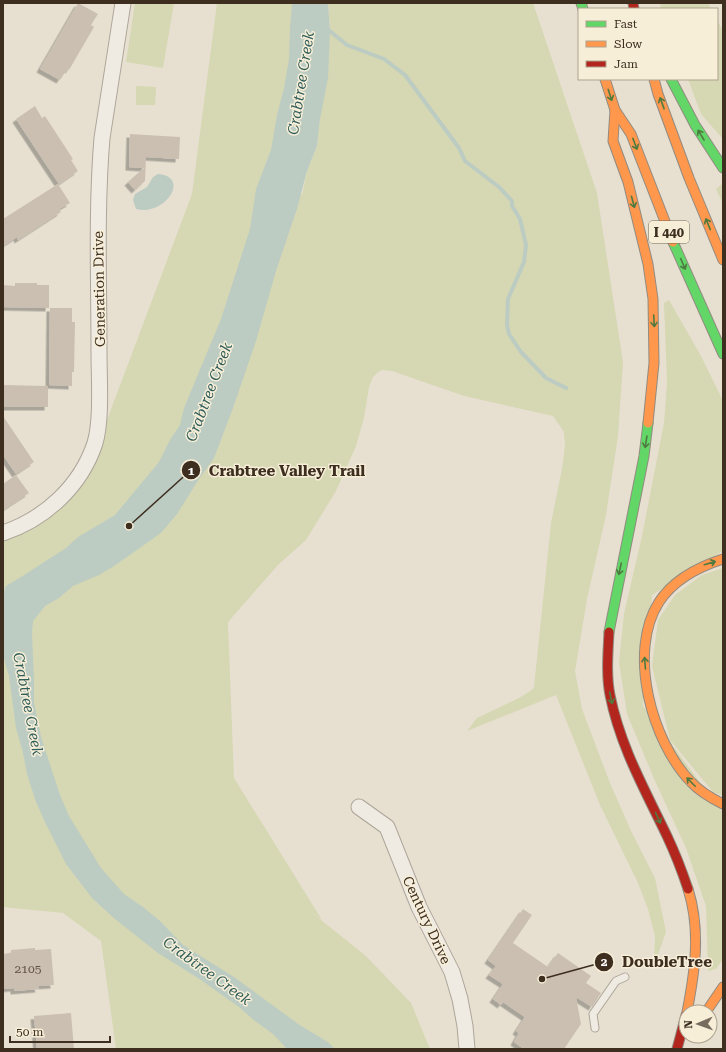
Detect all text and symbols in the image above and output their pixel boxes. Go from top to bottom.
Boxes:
legend [578,8,718,80]
text: Fast [614,17,638,31]
water label: Crabtree Creek [284,29,318,136]
text: Slow [614,37,642,51]
text: Jam [614,57,638,71]
one-way arrow [607,88,614,101]
one-way arrow [657,97,665,109]
one-way arrow [697,130,705,141]
one-way arrow [631,137,639,149]
one-way arrow [630,195,637,208]
one-way arrow [703,219,711,231]
road number: I 440 [649,221,689,243]
street label: Generation Drive [90,231,108,347]
one-way arrow [680,258,687,270]
one-way arrow [650,314,657,327]
water label: Crabtree Creek [182,339,236,444]
one-way arrow [642,435,650,448]
callout: Crabtree Valley Trail [181,457,374,484]
text: Crabtree Valley Trail [209,462,365,480]
text: 1 [188,464,195,478]
one-way arrow [704,559,717,566]
one-way arrow [616,562,624,575]
water label: Crabtree Creek [9,651,47,758]
one-way arrow [641,657,648,670]
one-way arrow [607,691,615,704]
one-way arrow [686,777,696,787]
one-way arrow [655,812,662,824]
street label: Century Drive [400,873,454,967]
water label: Crabtree Creek [159,933,255,1010]
callout: DoubleTree [594,949,720,976]
text: DoubleTree [622,953,712,971]
text: 2 [601,955,608,969]
house number: 2105 [15,962,42,976]
north arrow [678,1004,718,1044]
scale bar [10,1018,110,1044]
text: N [682,1019,695,1029]
text: 50 m [16,1025,43,1039]

